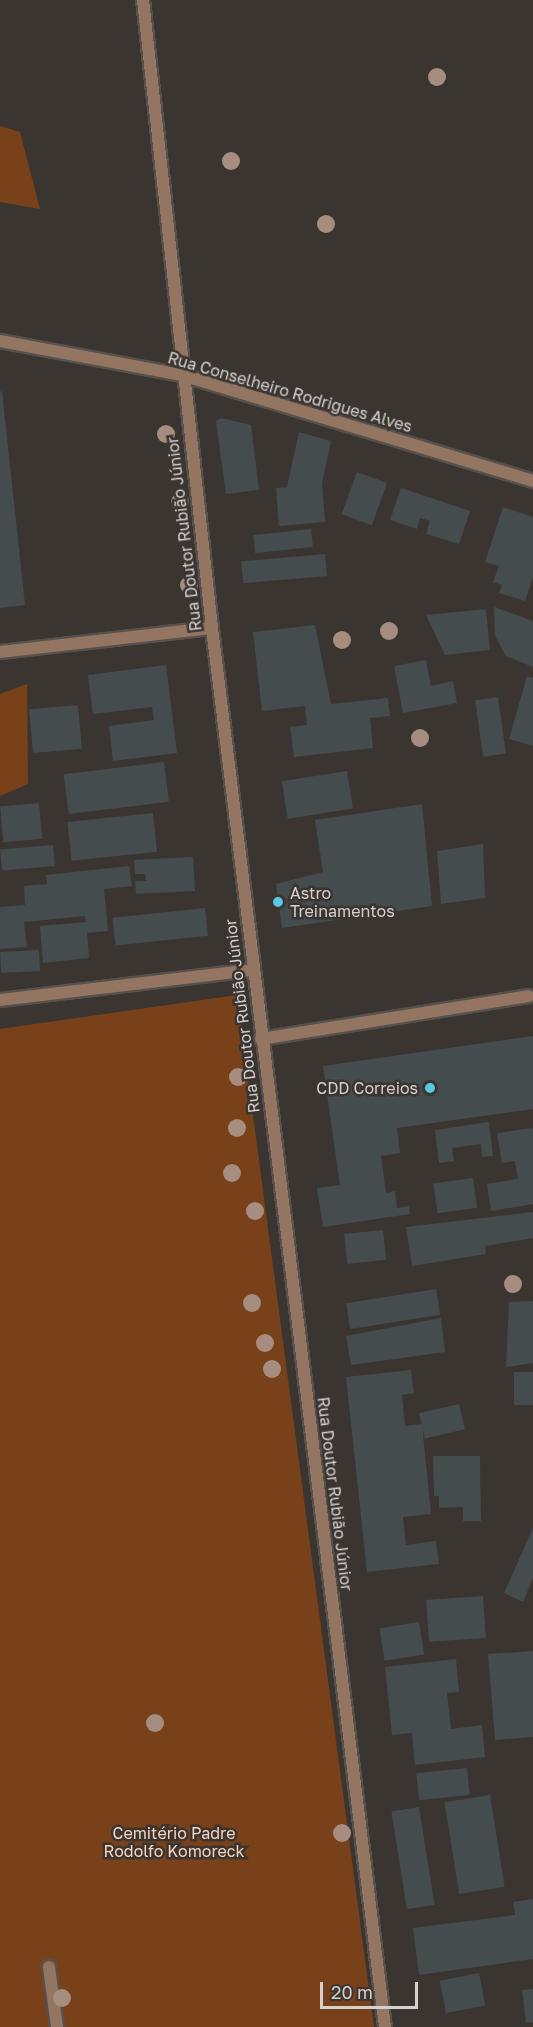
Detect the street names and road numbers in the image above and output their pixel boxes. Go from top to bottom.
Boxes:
street label: Rua Conselheiro Rodrigues Alves [166,348,414,436]
street label: Rua Doutor Rubião Júnior [163,436,205,632]
street label: Rua Doutor Rubião Júnior [221,918,263,1114]
street label: Rua Doutor Rubião Júnior [314,1396,356,1592]

